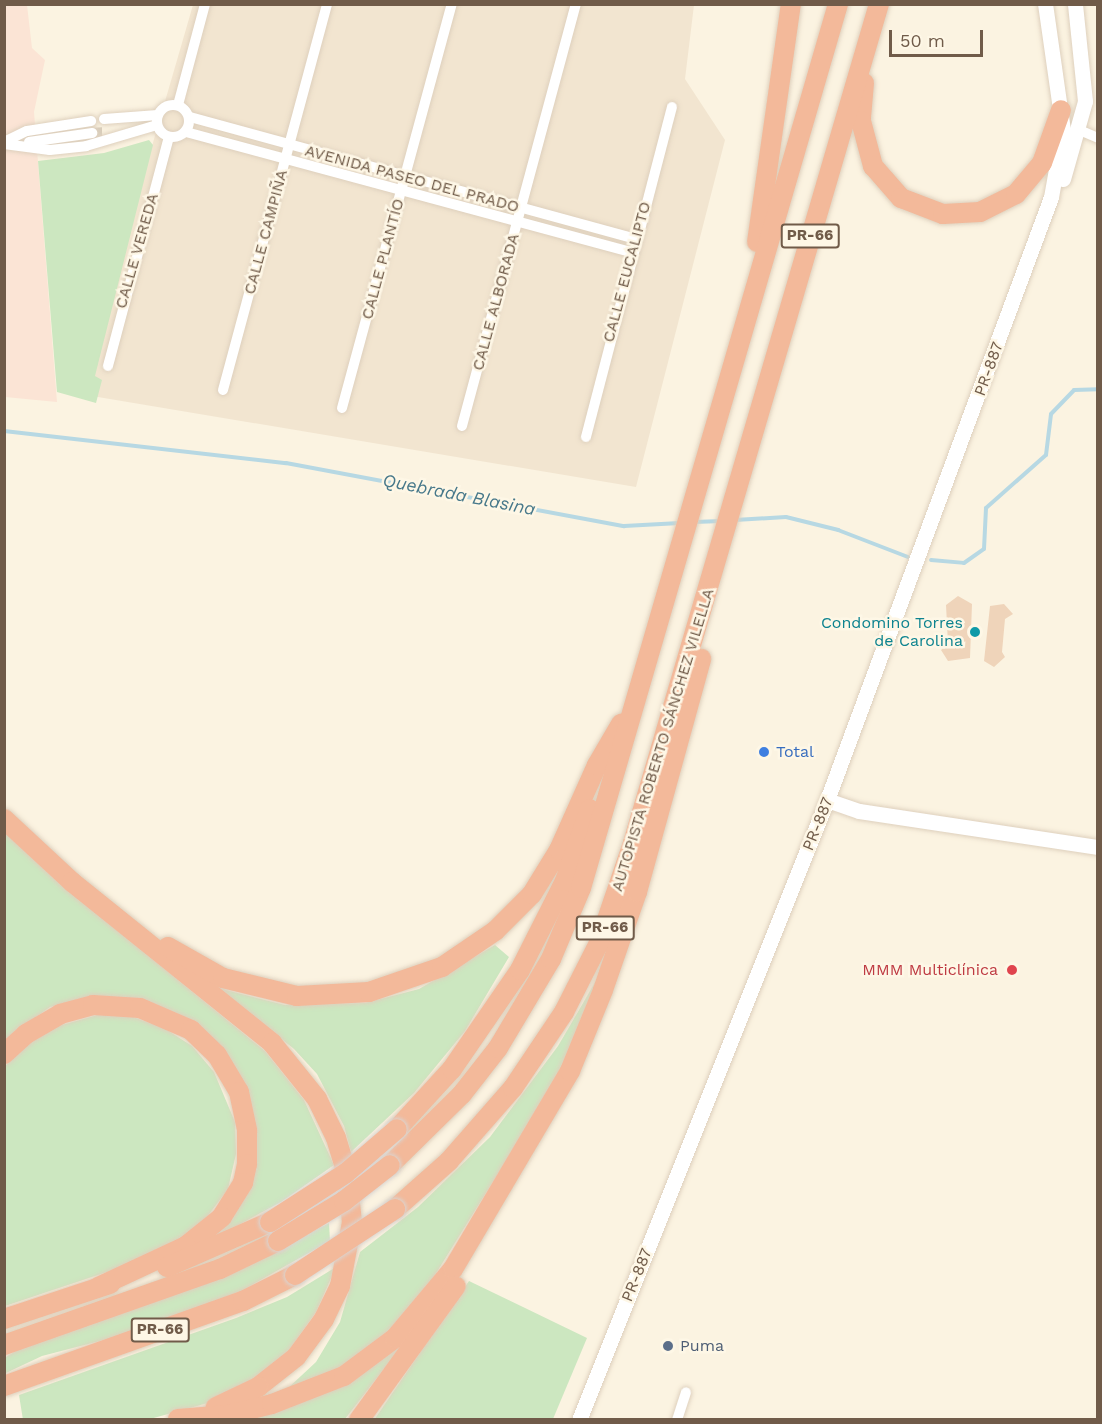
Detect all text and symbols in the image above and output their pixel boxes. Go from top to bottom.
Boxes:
scale bar [892,18,986,56]
text: 50 m [900,30,945,51]
street label: AVENIDA PASEO DEL PRADO [302,141,522,217]
street label: CALLE CAMPIÑA [240,168,292,296]
street label: CALLE VEREDA [111,191,163,311]
street label: CALLE PLANTÍO [358,196,408,322]
street label: CALLE EUCALIPTO [599,200,655,344]
road number: PR-66 [780,224,840,248]
street label: CALLE ALBORADA [468,231,524,373]
street label: PR-887 [970,339,1008,399]
water label: Quebrada Blasina [381,470,537,520]
street label: AUTOPISTA ROBERTO SÁNCHEZ VILELLA [607,586,719,894]
place label: Condomino Torres de Carolina [820,613,963,651]
marker: Condomino Torres de Carolina [968,625,982,639]
place label: Total [776,742,814,762]
marker: Total [757,745,771,759]
street label: PR-887 [799,794,837,854]
road number: PR-66 [575,916,635,940]
place label: MMM Multiclínica [862,960,998,980]
marker: MMM Multiclínica [1003,961,1021,979]
street label: PR-887 [618,1245,656,1305]
road number: PR-66 [130,1318,190,1342]
place label: Puma [680,1336,724,1356]
marker: Puma [661,1339,675,1353]

